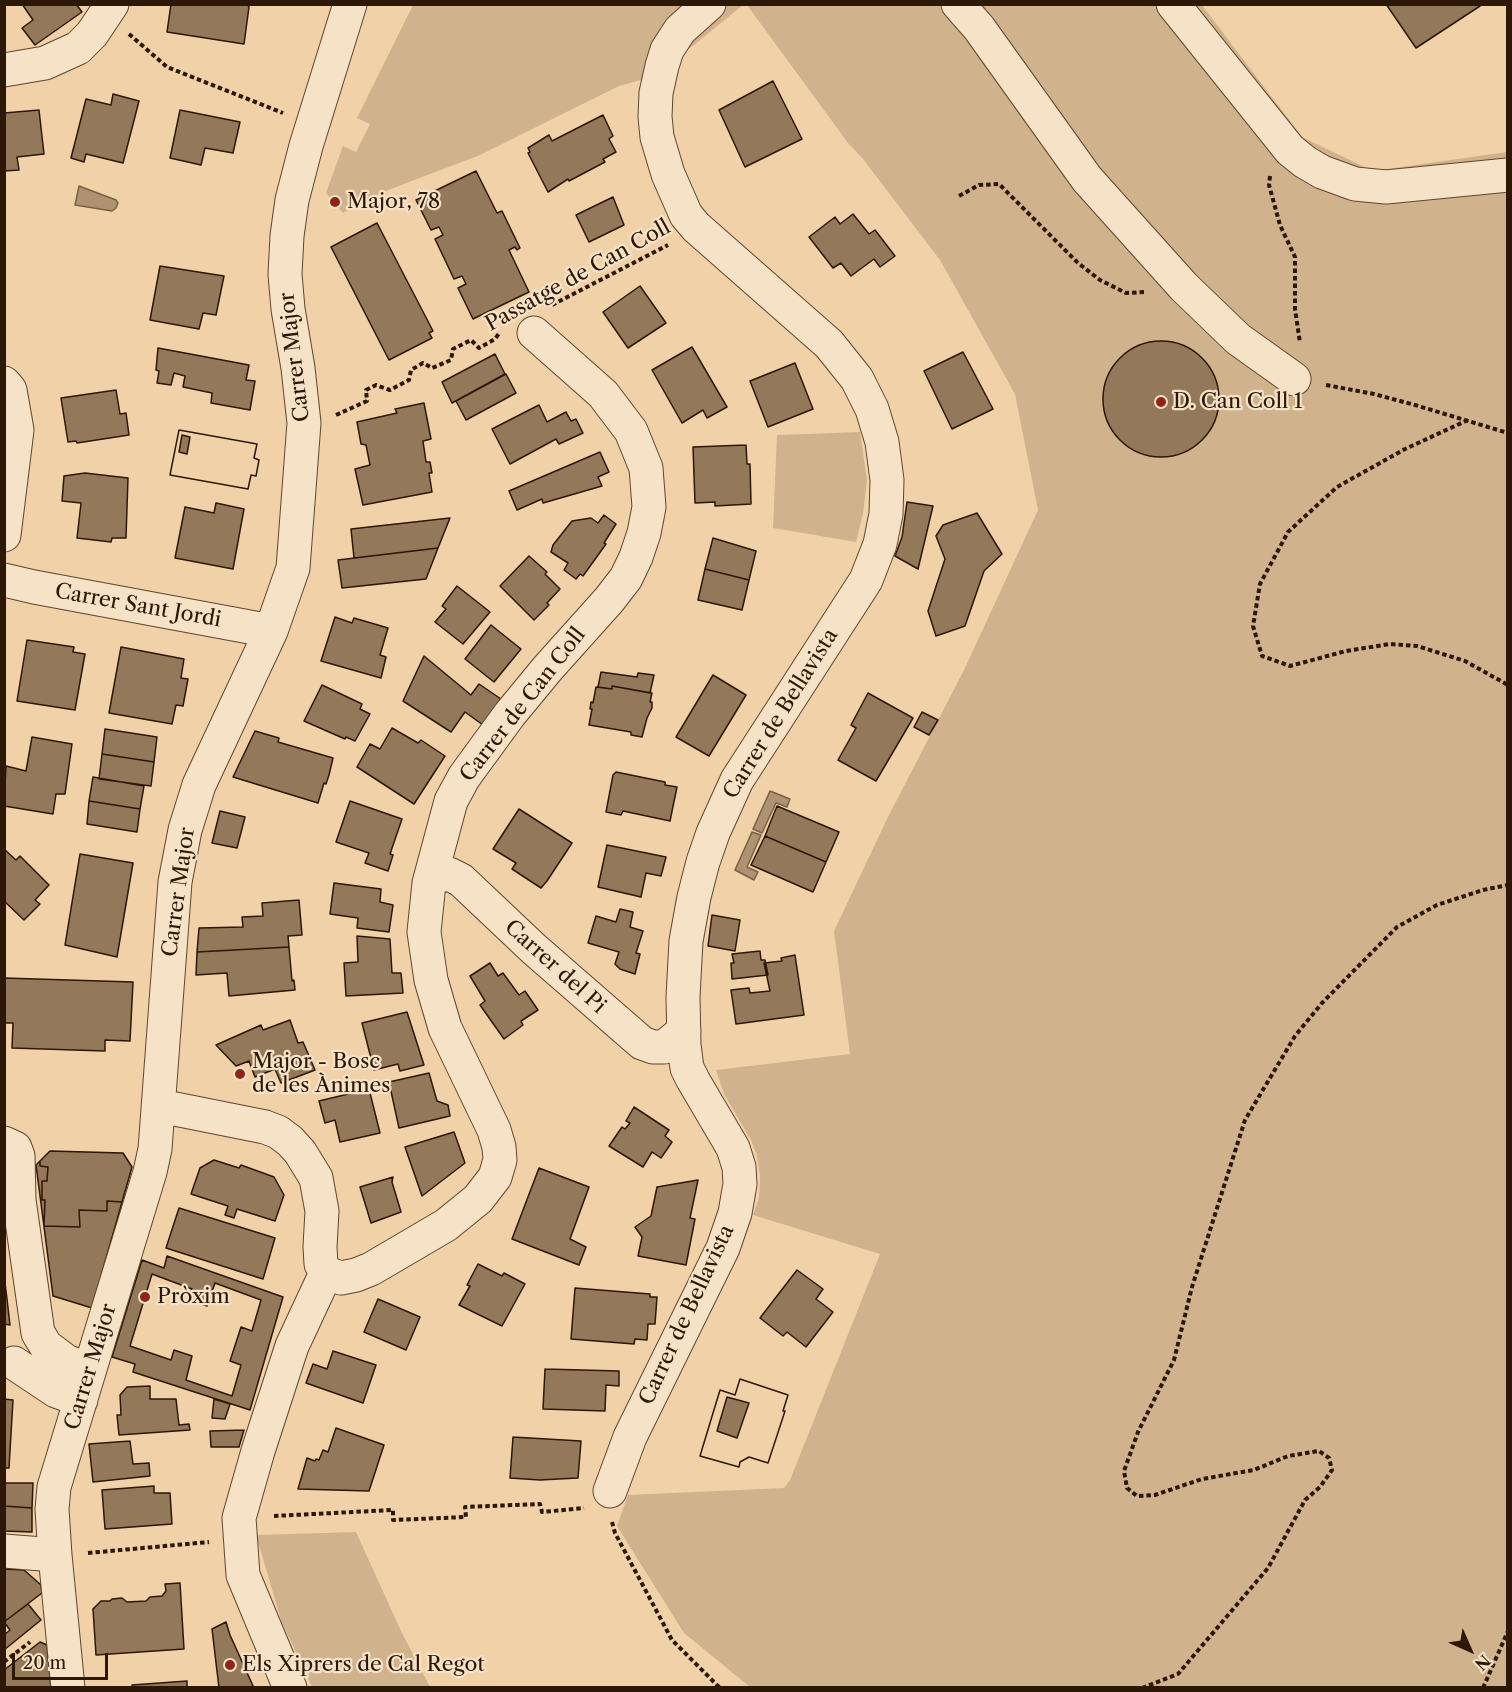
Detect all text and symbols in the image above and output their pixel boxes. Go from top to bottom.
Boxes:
place label: Major, 78 [347,189,440,215]
marker: Major, 78 [328,195,342,209]
street label: Passatge de Can Coll [481,215,675,337]
street label: Carrer Major [275,291,315,423]
place label: D. Can Coll 1 [1173,389,1303,415]
marker: D. Can Coll 1 [1154,395,1168,409]
street label: Carrer Sant Jordi [53,579,223,633]
street label: Carrer de Can Coll [455,623,591,787]
street label: Carrer de Bellavista [718,624,844,804]
street label: Carrer Major [157,826,201,958]
street label: Carrer del Pi [499,915,611,1019]
place label: Major - Bosc de les Ànimes [252,1049,390,1099]
marker: Major - Bosc de les Ànimes [233,1067,247,1081]
street label: Carrer de Bellavista [634,1221,740,1409]
place label: Pròxim [157,1284,230,1310]
marker: Pròxim [138,1290,152,1304]
street label: Carrer Major [60,1301,122,1433]
north arrow [1440,1620,1500,1680]
scale bar [15,1641,111,1679]
text: N [1471,1651,1495,1675]
text: 20 m [23,1652,66,1674]
place label: Els Xiprers de Cal Regot [242,1652,485,1678]
marker: Els Xiprers de Cal Regot [223,1658,237,1672]

